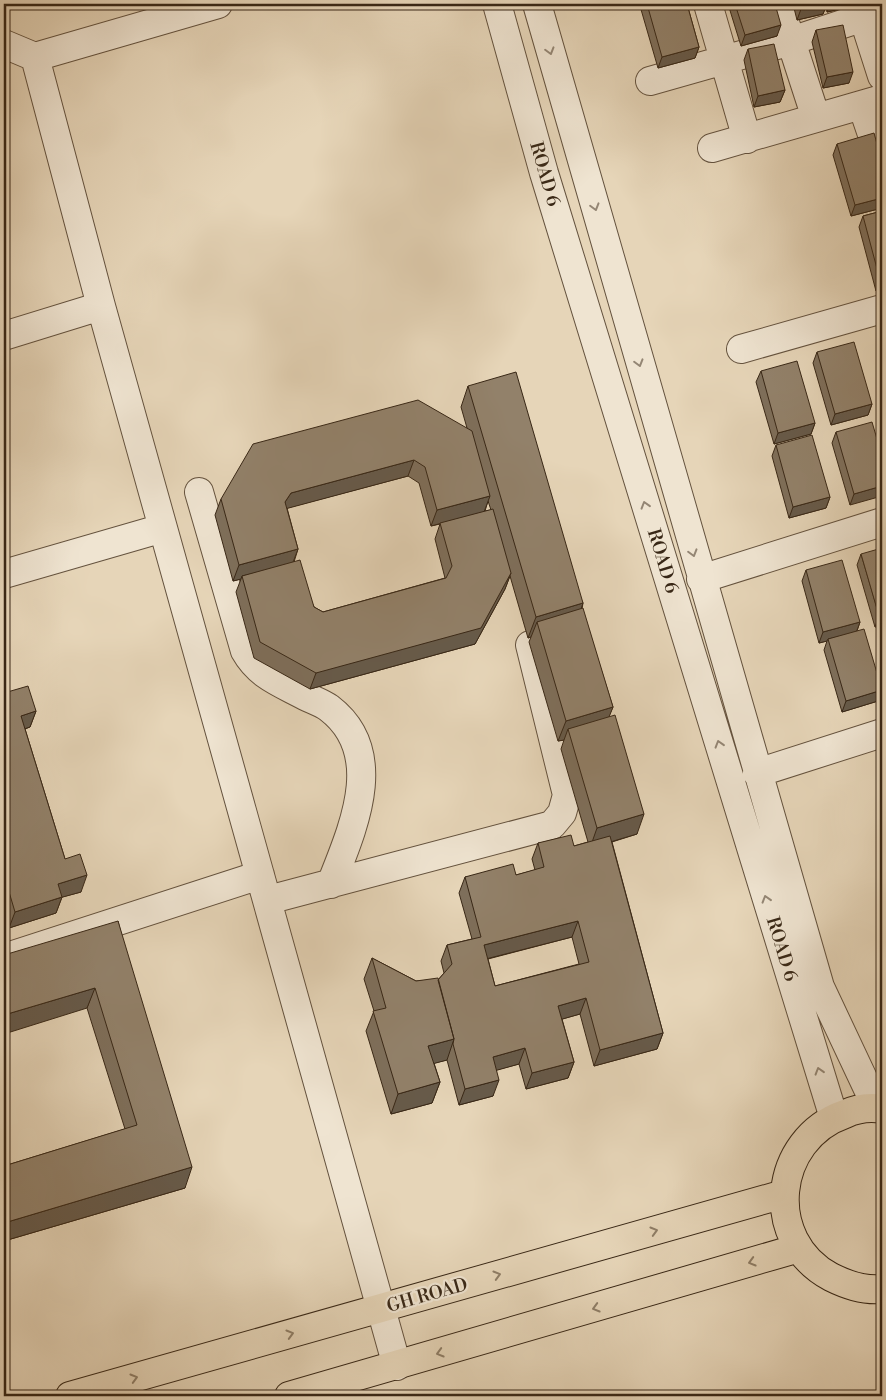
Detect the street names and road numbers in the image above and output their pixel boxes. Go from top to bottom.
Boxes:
street label: ROAD 6 [524,139,565,209]
street label: ROAD 6 [642,526,683,596]
street label: ROAD 6 [761,914,802,984]
street label: GH ROAD [384,1273,470,1318]

